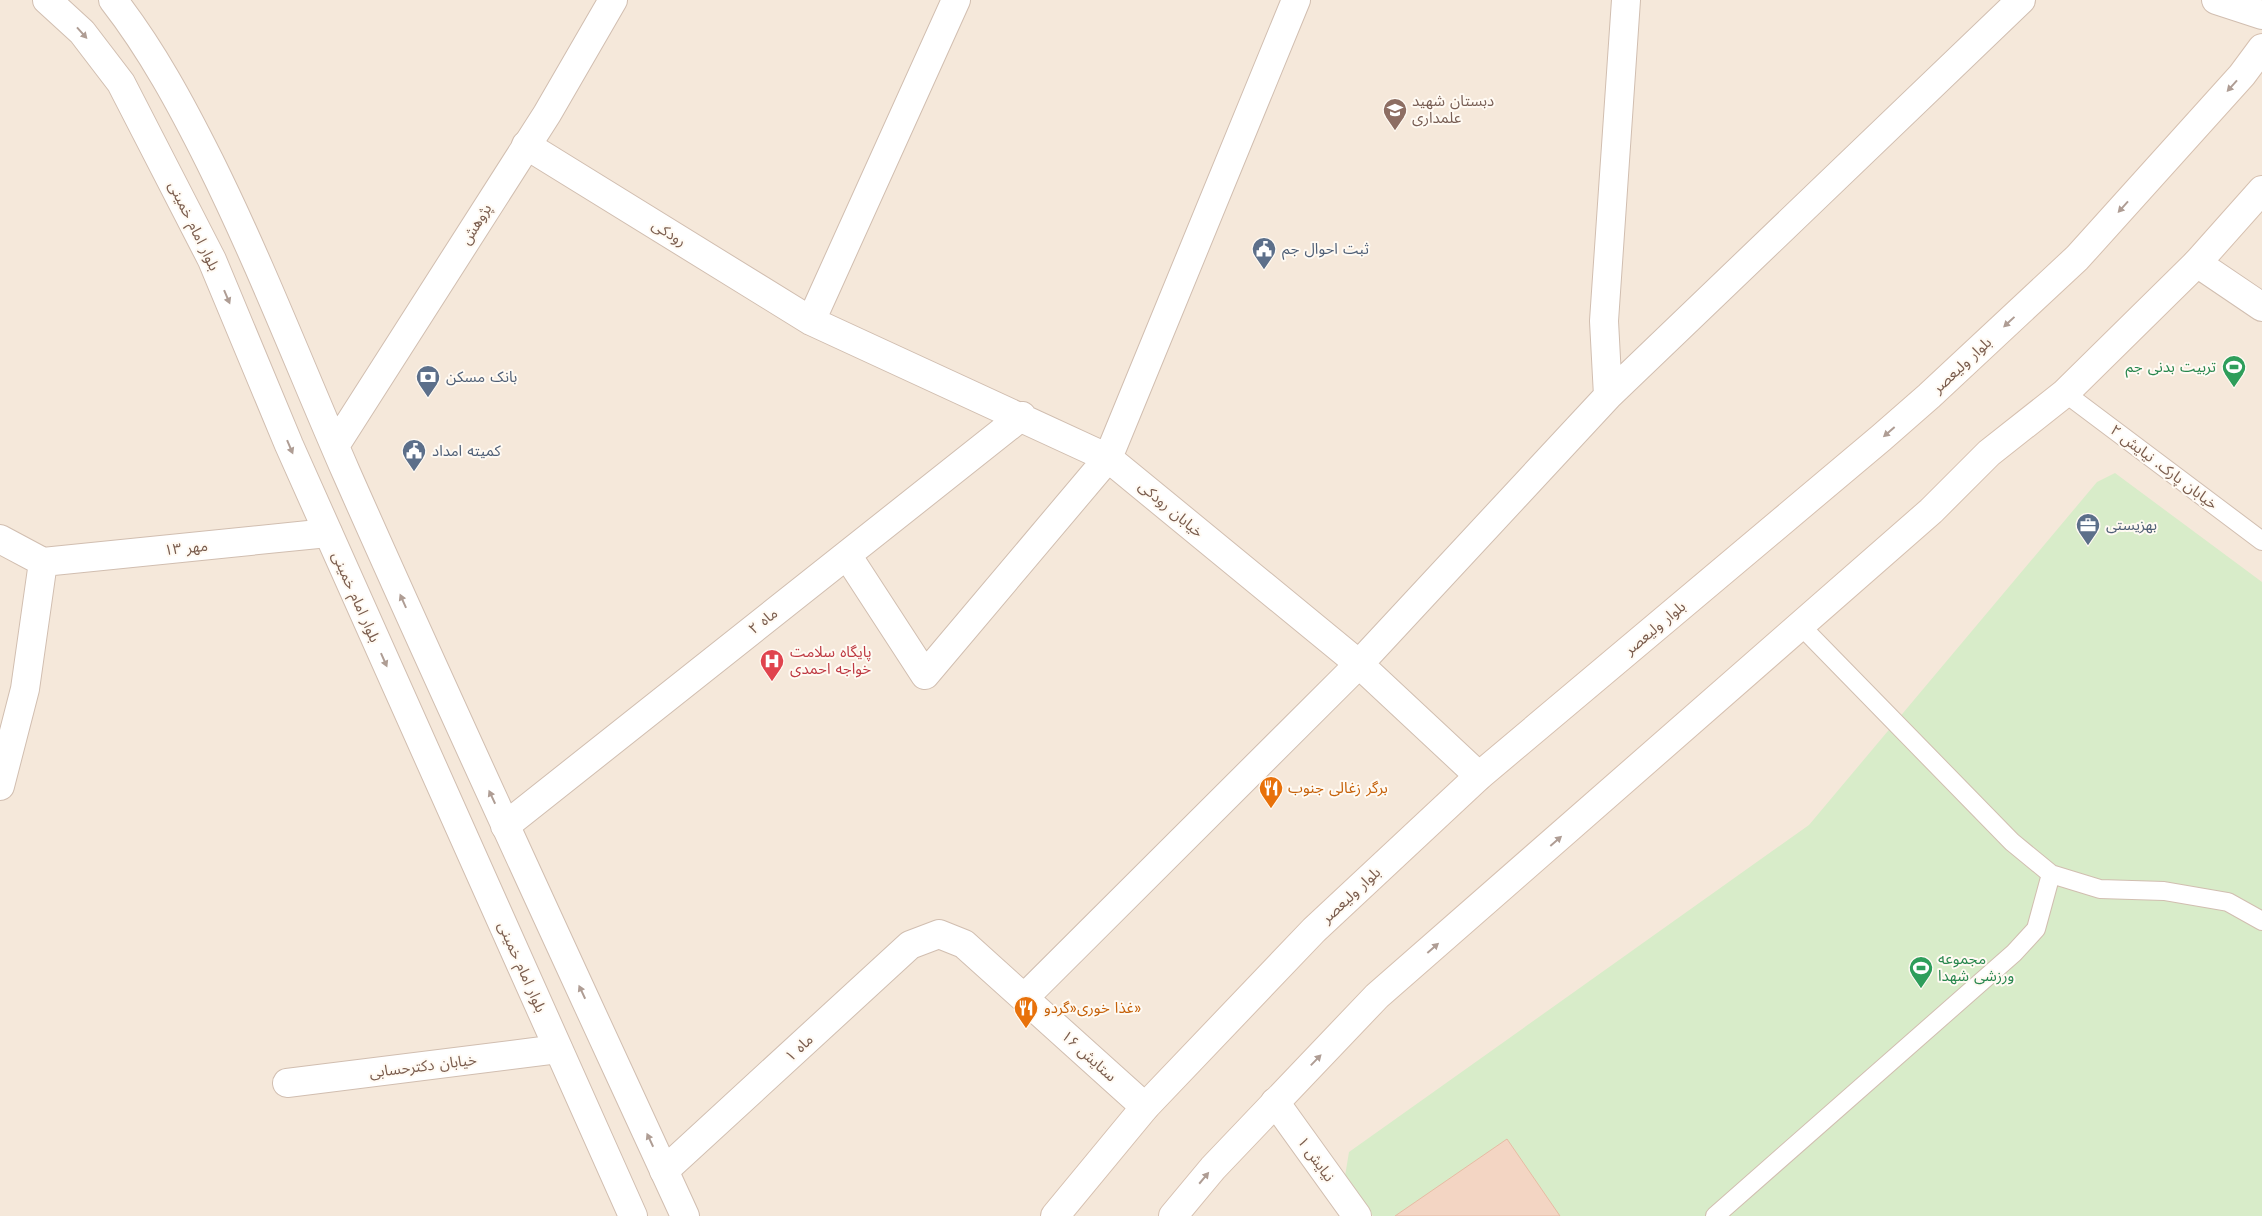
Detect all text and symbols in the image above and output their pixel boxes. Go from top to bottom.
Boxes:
one-way arrow [77,27,88,40]
one-way arrow [2226,79,2238,91]
place label: دبستان شهید علمداری [1412,92,1494,127]
school or university icon: دبستان شهید علمداری [1382,97,1408,131]
street label: بلوار امام خمینی [163,178,223,275]
street label: پژوهش [457,200,496,248]
one-way arrow [2117,200,2129,212]
street label: رودکی [649,216,689,250]
public building icon: ثبت احوال جم [1251,236,1277,270]
place label: ثبت احوال جم [1282,240,1369,260]
one-way arrow [224,290,232,304]
one-way arrow [2003,316,2015,328]
street label: بلوار ولیعصر [1928,333,1995,397]
sports icon: تربیت بدنی جم [2221,354,2247,388]
place label: تربیت بدنی جم [2125,358,2216,378]
bank icon: بانک مسکن [415,364,441,398]
place label: بانک مسکن [446,368,517,386]
street label: خیابان پارک. نیایش ۲ [2106,421,2221,514]
one-way arrow [1882,426,1895,437]
public building icon: کمیته امداد [401,438,427,472]
one-way arrow [286,440,294,454]
place label: کمیته امداد [432,442,501,460]
street label: خیابان رودکی [1135,477,1207,541]
office icon: بهزیستی [2075,512,2101,546]
place label: بهزیستی [2106,516,2157,534]
street label: مهر ۱۳ [163,537,209,559]
street label: بلوار امام خمینی [326,549,384,646]
one-way arrow [399,594,407,608]
street label: بلوار ولیعصر [1620,597,1689,659]
street label: ماه ۲ [745,604,781,638]
place label: پایگاه سلامت خواجه احمدی [790,643,872,678]
hospital icon: پایگاه سلامت خواجه احمدی [759,648,785,682]
one-way arrow [381,653,389,667]
restaurant icon: برگر زغالی جنوب [1258,775,1284,809]
place label: برگر زغالی جنوب [1288,779,1388,797]
one-way arrow [487,790,495,804]
one-way arrow [1549,836,1562,847]
street label: بلوار ولیعصر [1317,863,1384,927]
street label: بلوار امام خمینی [492,919,550,1016]
one-way arrow [1427,943,1439,954]
place label: مجموعه ورزشی شهدا [1938,950,2014,985]
sports icon: مجموعه ورزشی شهدا [1908,955,1934,989]
one-way arrow [577,985,585,999]
restaurant icon: غذا خوری«گردو» [1013,995,1039,1029]
place label: غذا خوری«گردو» [1044,999,1141,1017]
street label: ستایش ۱۶ [1058,1027,1120,1085]
street label: ماه ۱ [781,1030,817,1066]
street label: خیابان دکترحسابی [368,1050,478,1082]
one-way arrow [1310,1054,1322,1066]
one-way arrow [645,1133,653,1147]
street label: نیایش ۱ [1294,1133,1338,1185]
one-way arrow [1199,1172,1210,1185]

